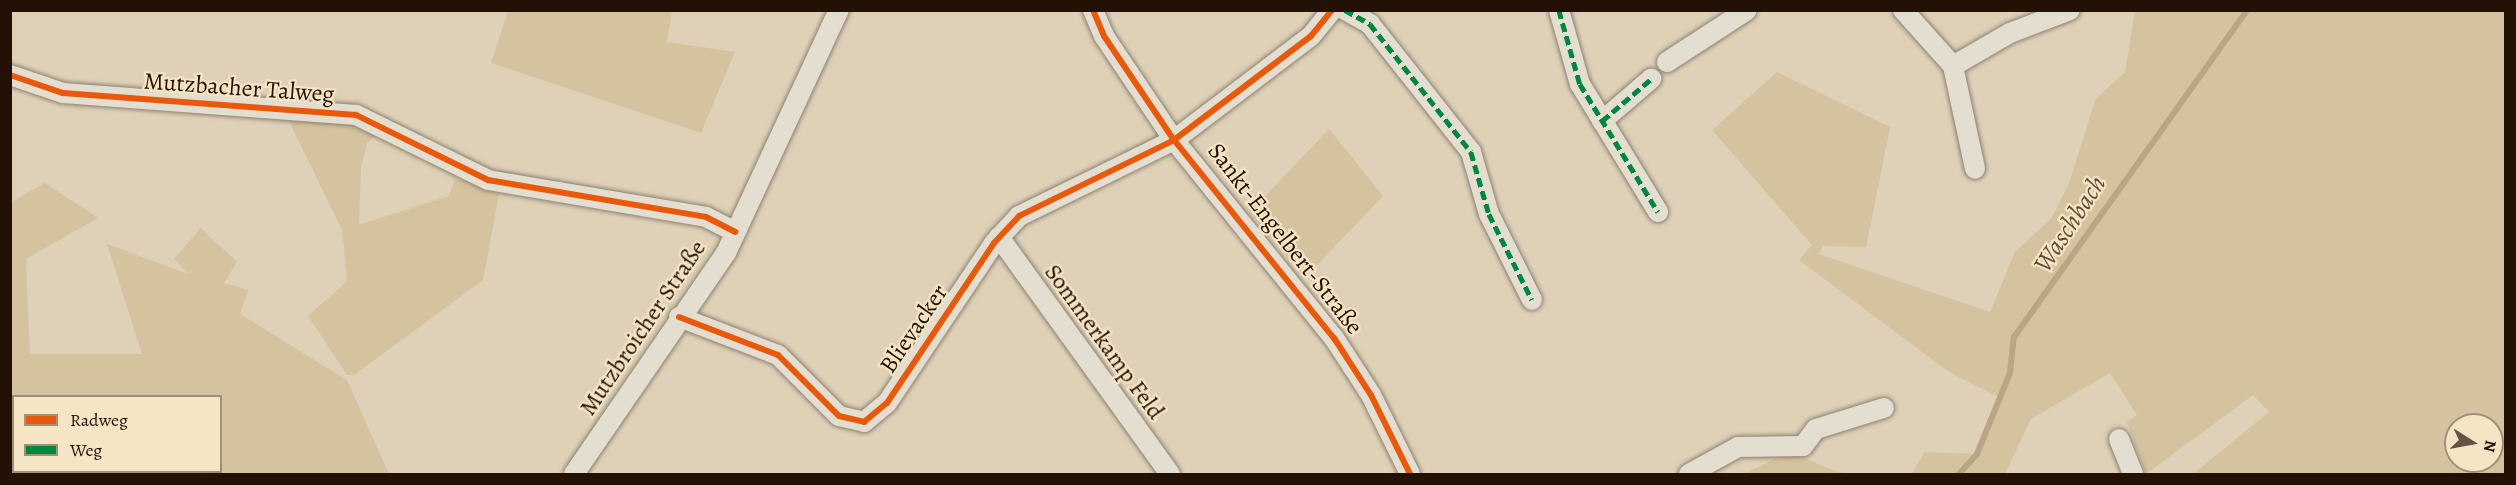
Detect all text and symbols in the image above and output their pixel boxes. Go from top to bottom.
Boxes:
street label: Mutzbacher Talweg [143,67,335,109]
street label: Sankt-Engelbert-Straße [1201,138,1369,340]
water label: Waschbach [2027,170,2113,278]
street label: Mutzbroicher Straße [574,235,712,421]
street label: Sommerkamp Feld [1038,259,1170,425]
street label: Blievacker [874,279,954,379]
legend [12,395,222,473]
text: Radweg [70,408,128,432]
north arrow [2444,413,2504,473]
text: Weg [70,438,102,462]
text: N [2478,438,2502,454]

